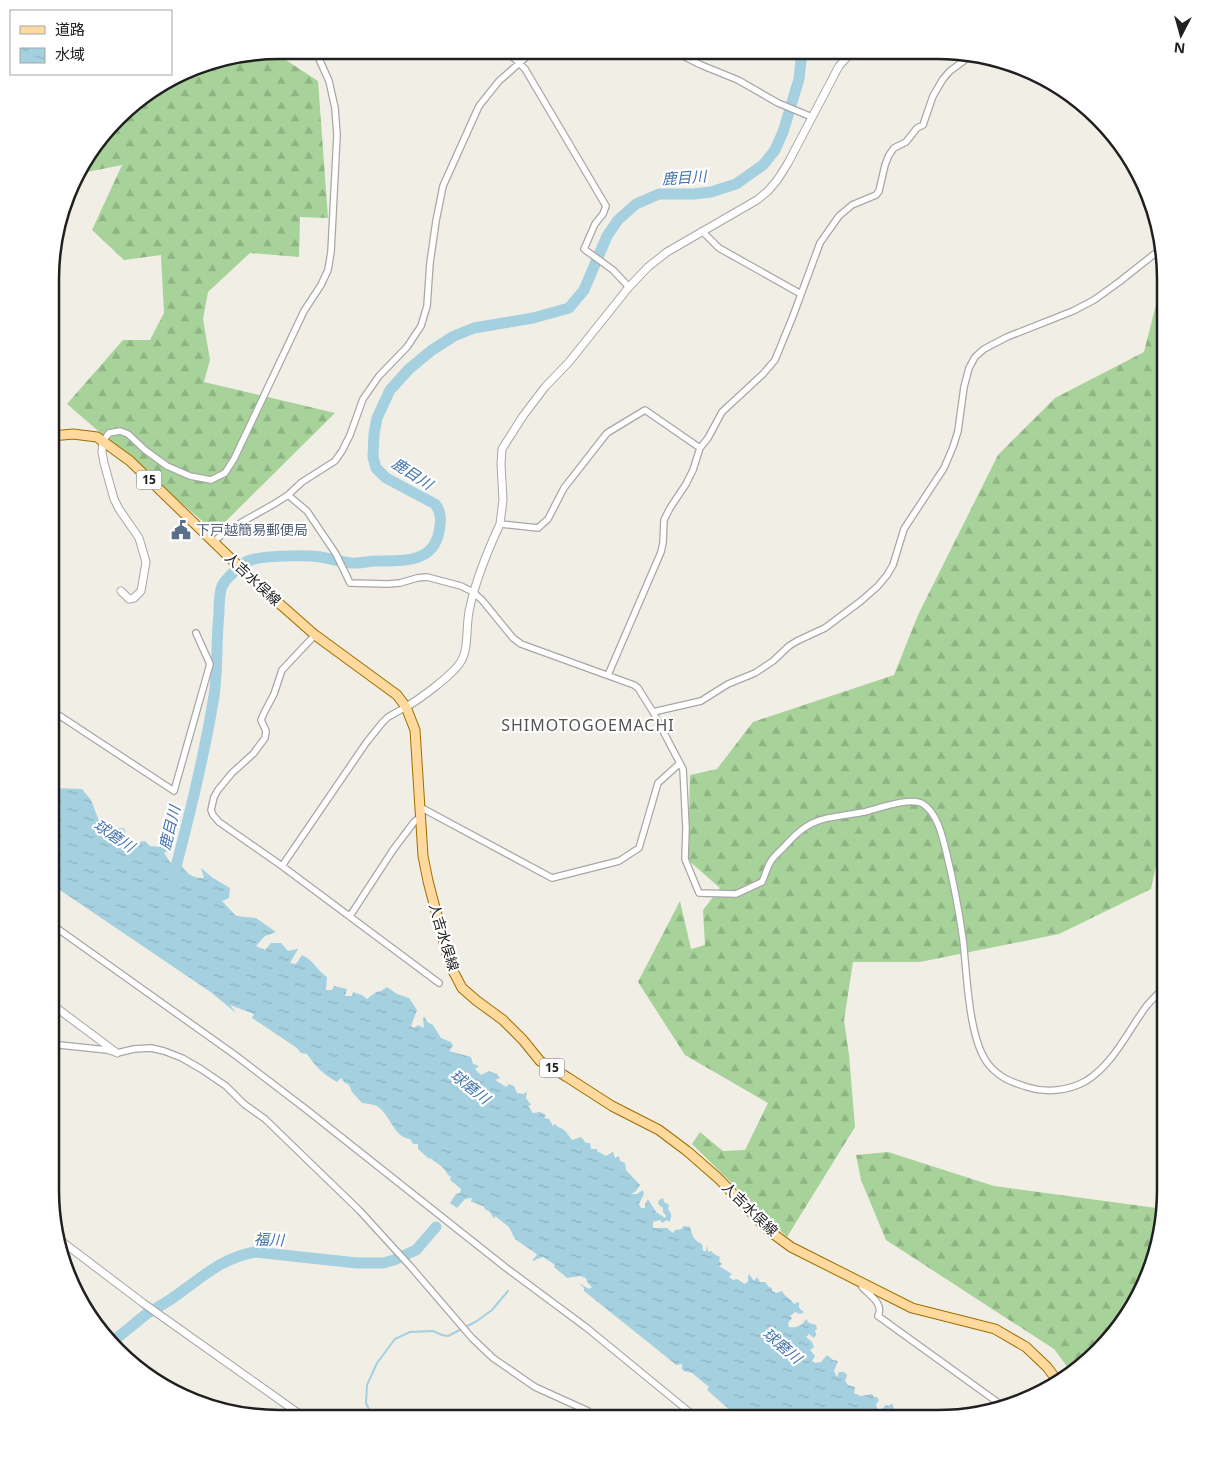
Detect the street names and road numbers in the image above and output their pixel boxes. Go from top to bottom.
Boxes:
road number: 15 [136,470,162,490]
street label: 人吉水俣線 [221,548,285,609]
street label: 人吉水俣線 [425,901,464,973]
road number: 15 [540,1058,564,1078]
street label: 人吉水俣線 [719,1177,782,1240]

